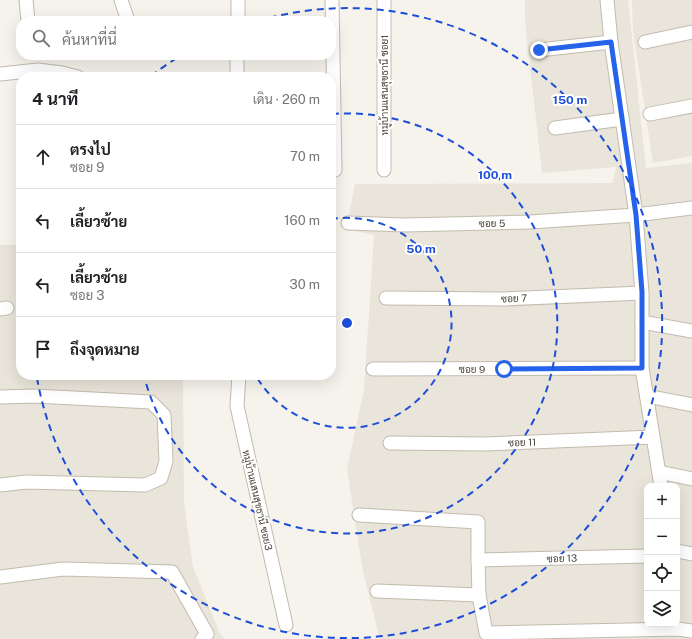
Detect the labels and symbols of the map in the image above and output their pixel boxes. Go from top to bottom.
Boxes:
street label: หมู่บ้านแสนสุขธานี ซอย1 [378,35,392,135]
route end [530,41,548,59]
text: 150 m [553,93,587,107]
text: 100 m [478,168,512,182]
street label: ซอย 5 [479,217,505,229]
text: 50 m [406,242,436,256]
street label: ซอย 7 [501,292,527,304]
centre of rings [340,316,354,330]
route start [495,360,513,378]
street label: ซอย 9 [459,363,485,375]
street label: ซอย 11 [508,436,536,448]
street label: หมู่บ้านแสนสุขธานี ซอย3 [239,448,275,552]
street label: ซอย 13 [547,551,577,565]

